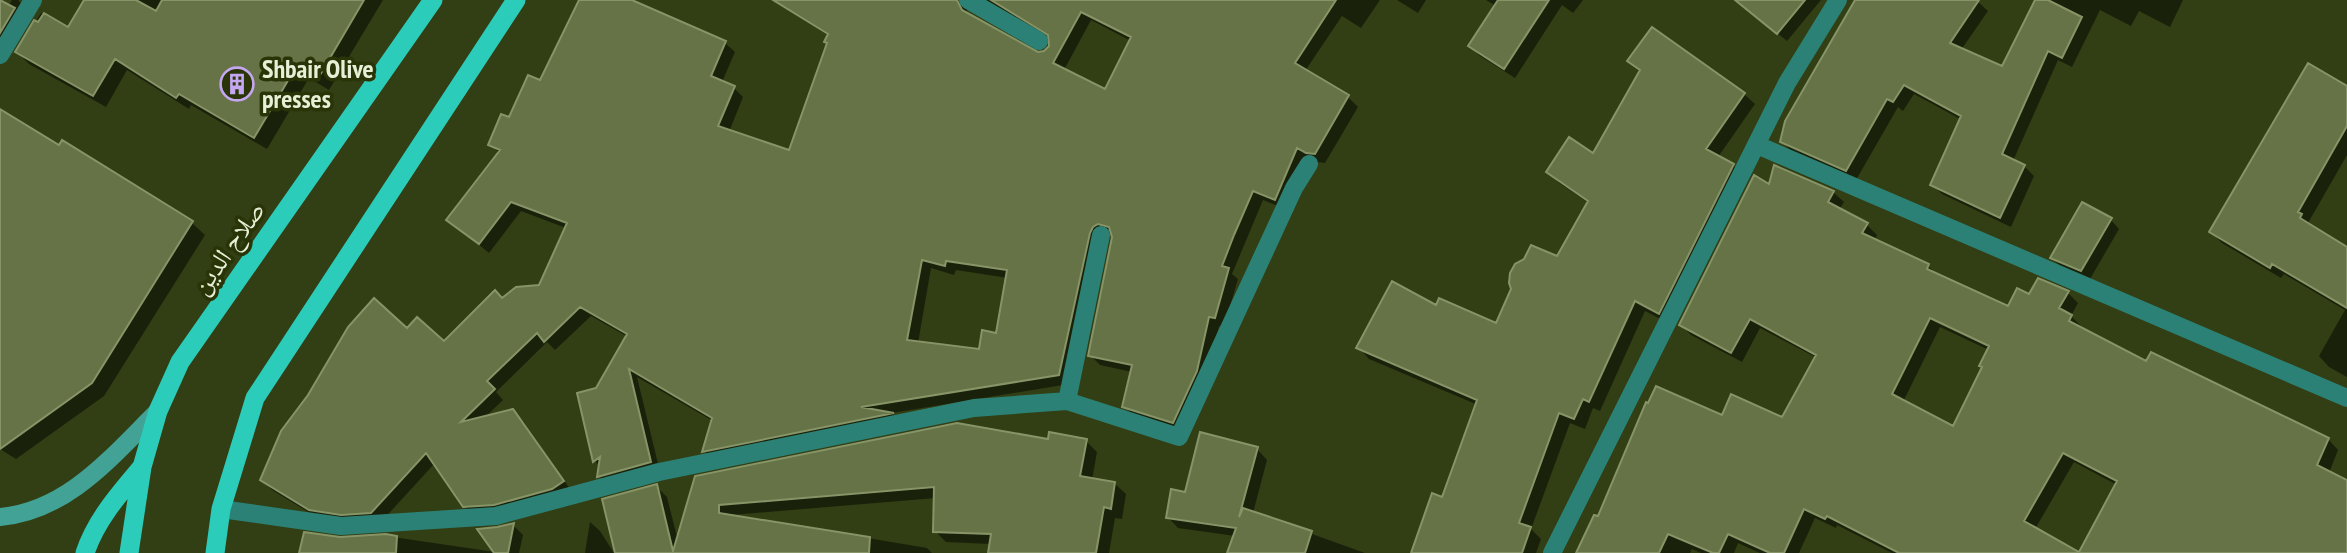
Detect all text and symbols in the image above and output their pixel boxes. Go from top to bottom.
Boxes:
place label: Shbair Olive presses [262,52,374,115]
building icon: Shbair Olive presses [218,65,256,103]
street label: صلاح الدين [184,195,272,301]

